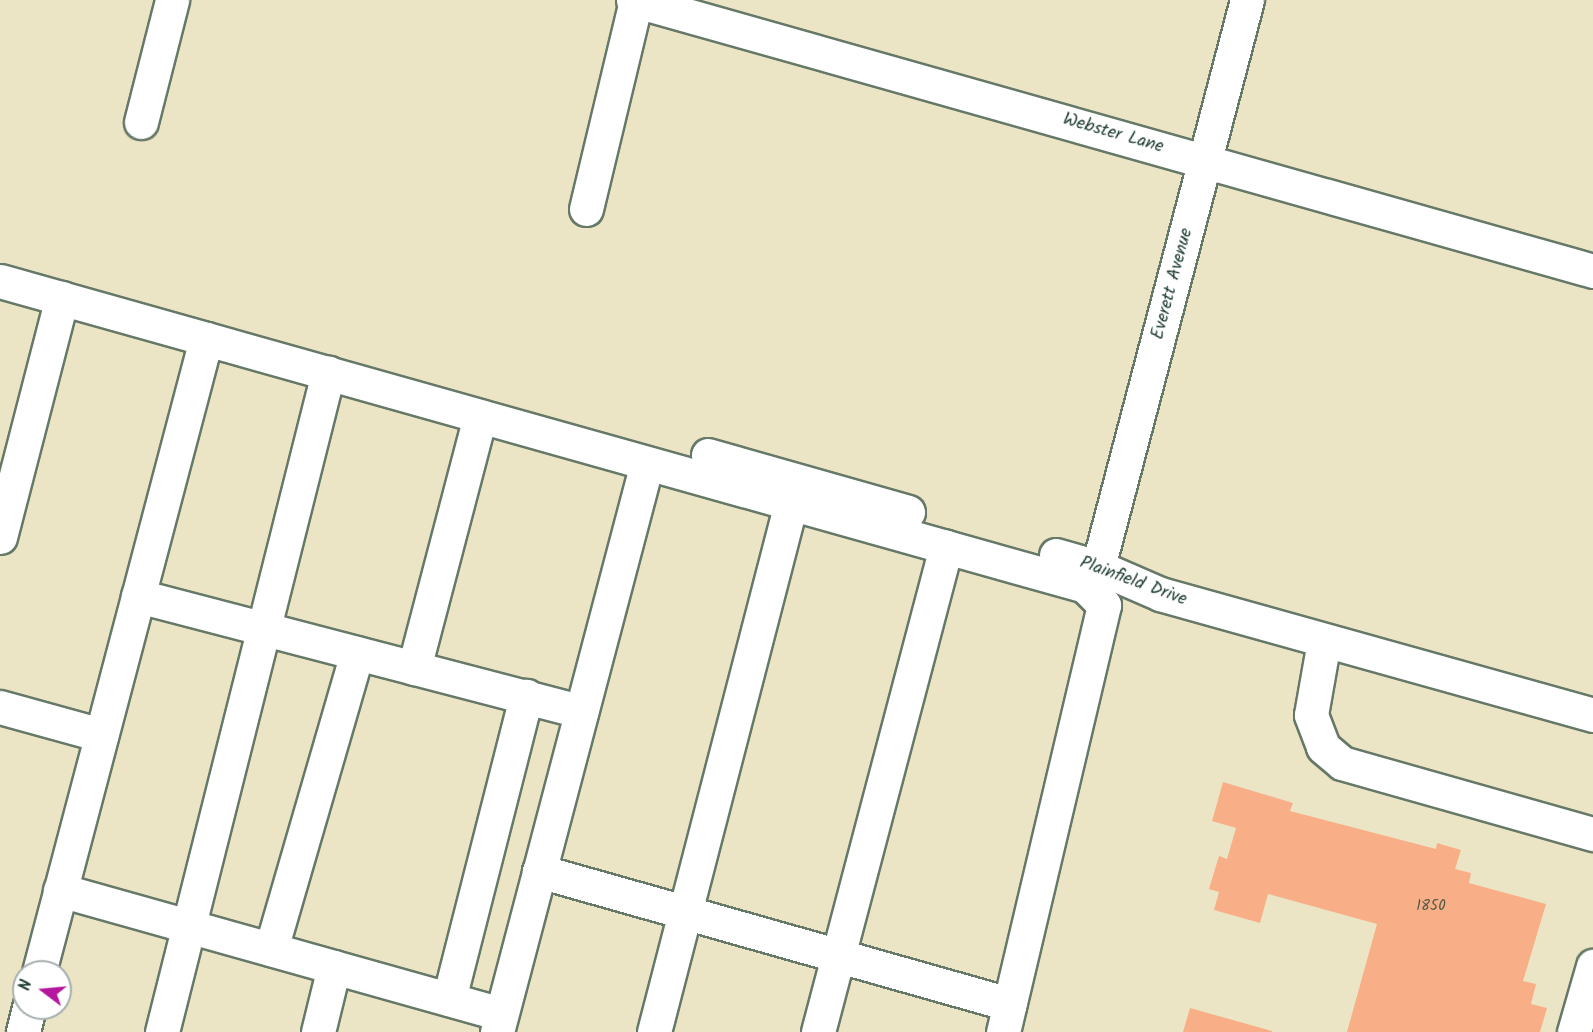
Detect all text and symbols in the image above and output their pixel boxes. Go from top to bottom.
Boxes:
street label: Webster Lane [1060,109,1166,159]
street label: Everett Avenue [1148,226,1198,342]
street label: Plainfield Drive [1077,553,1189,611]
house number: 1850 [1416,898,1446,916]
north arrow [12,960,72,1020]
text: N [13,977,40,994]

